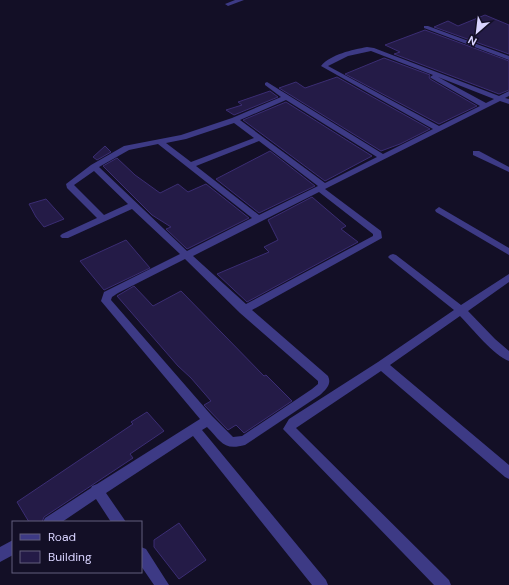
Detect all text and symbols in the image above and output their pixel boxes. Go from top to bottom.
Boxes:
north arrow [457,12,497,52]
text: N [465,33,479,49]
legend [12,521,142,573]
text: Road [48,529,76,545]
text: Building [48,549,92,565]

